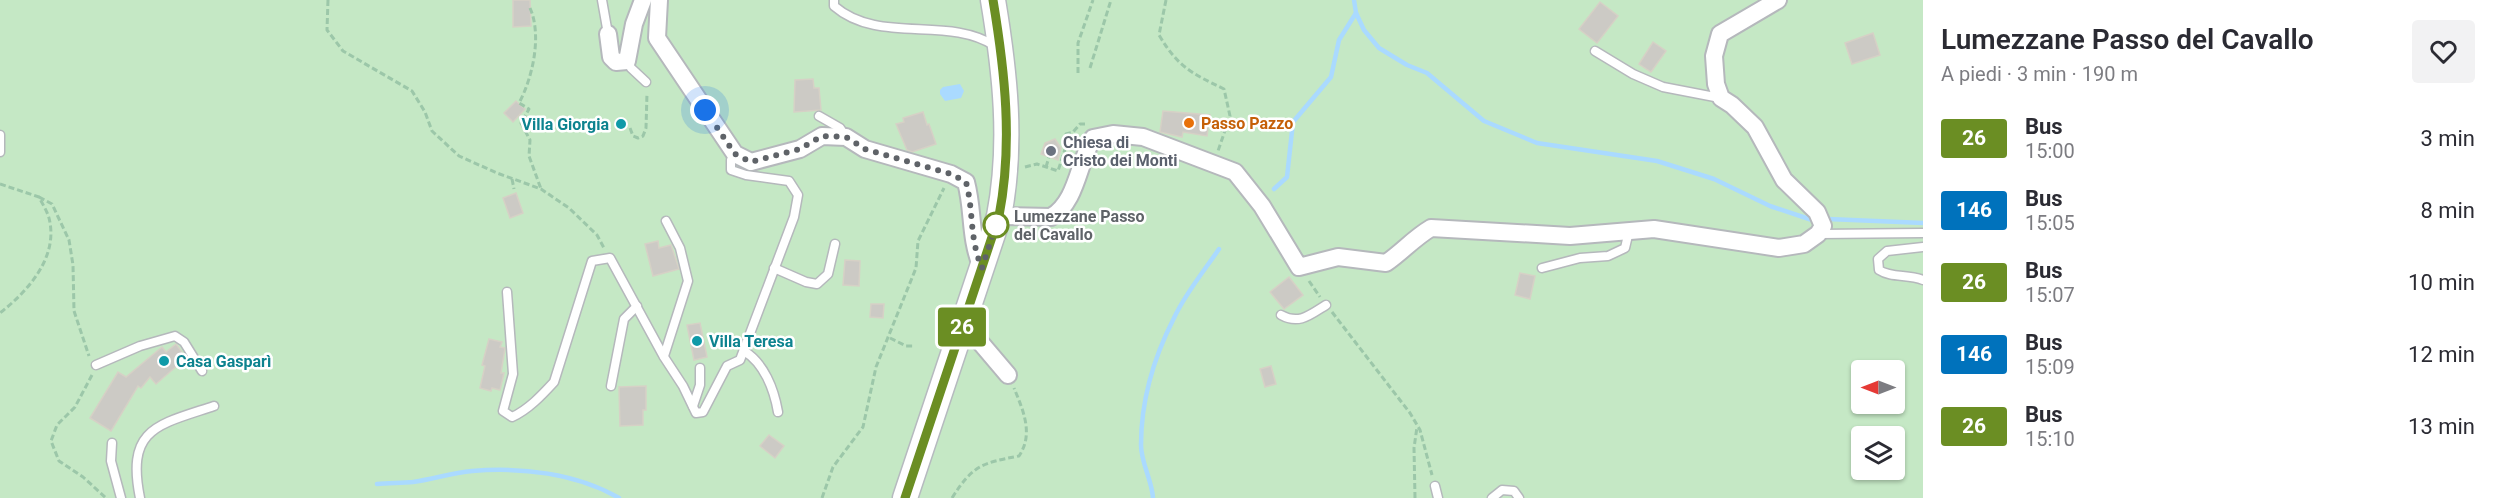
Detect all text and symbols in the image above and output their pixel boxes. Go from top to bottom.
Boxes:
button: heart [2412,20,2475,83]
text: Lumezzane Passo del Cavallo [1941,23,2314,56]
text: A piedi · 3 min · 190 m [1941,62,2138,86]
your location [690,95,720,125]
place label: Passo Pazzo [1201,114,1293,133]
text: Bus [2025,114,2063,139]
place label: Villa Giorgia [521,115,609,134]
marker: Passo Pazzo [1182,116,1196,130]
marker: Villa Giorgia [614,117,628,131]
text: 26 [1962,126,1986,150]
text: 3 min [2420,126,2475,151]
place label: Chiesa di Cristo dei Monti [1063,133,1178,170]
text: 15:00 [2025,139,2075,163]
marker: Chiesa di Cristo dei Monti [1044,144,1058,158]
text: Bus [2025,186,2063,211]
text: 146 [1956,198,1992,222]
text: 8 min [2420,198,2475,223]
place label: Lumezzane Passo del Cavallo [1014,207,1145,244]
text: 15:05 [2025,211,2075,235]
marker: Lumezzane Passo del Cavallo [983,212,1009,238]
text: Bus [2025,258,2063,283]
text: 26 [1962,270,1986,294]
text: 10 min [2408,270,2475,295]
text: 15:07 [2025,283,2075,307]
line badge: 26 [935,308,989,346]
text: 26 [950,315,974,339]
text: Bus [2025,330,2063,355]
place label: Villa Teresa [709,332,794,351]
marker: Villa Teresa [690,334,704,348]
text: 146 [1956,342,1992,366]
text: 12 min [2408,342,2475,367]
place label: Casa Gasparì [176,352,271,371]
marker: Casa Gasparì [157,354,171,368]
text: 15:09 [2025,355,2075,379]
north arrow [1851,360,1905,414]
map controls [1851,360,1905,480]
text: Bus [2025,402,2063,427]
text: 26 [1962,414,1986,438]
text: 13 min [2408,414,2475,439]
button: layers [1851,426,1905,480]
text: 15:10 [2025,427,2075,451]

